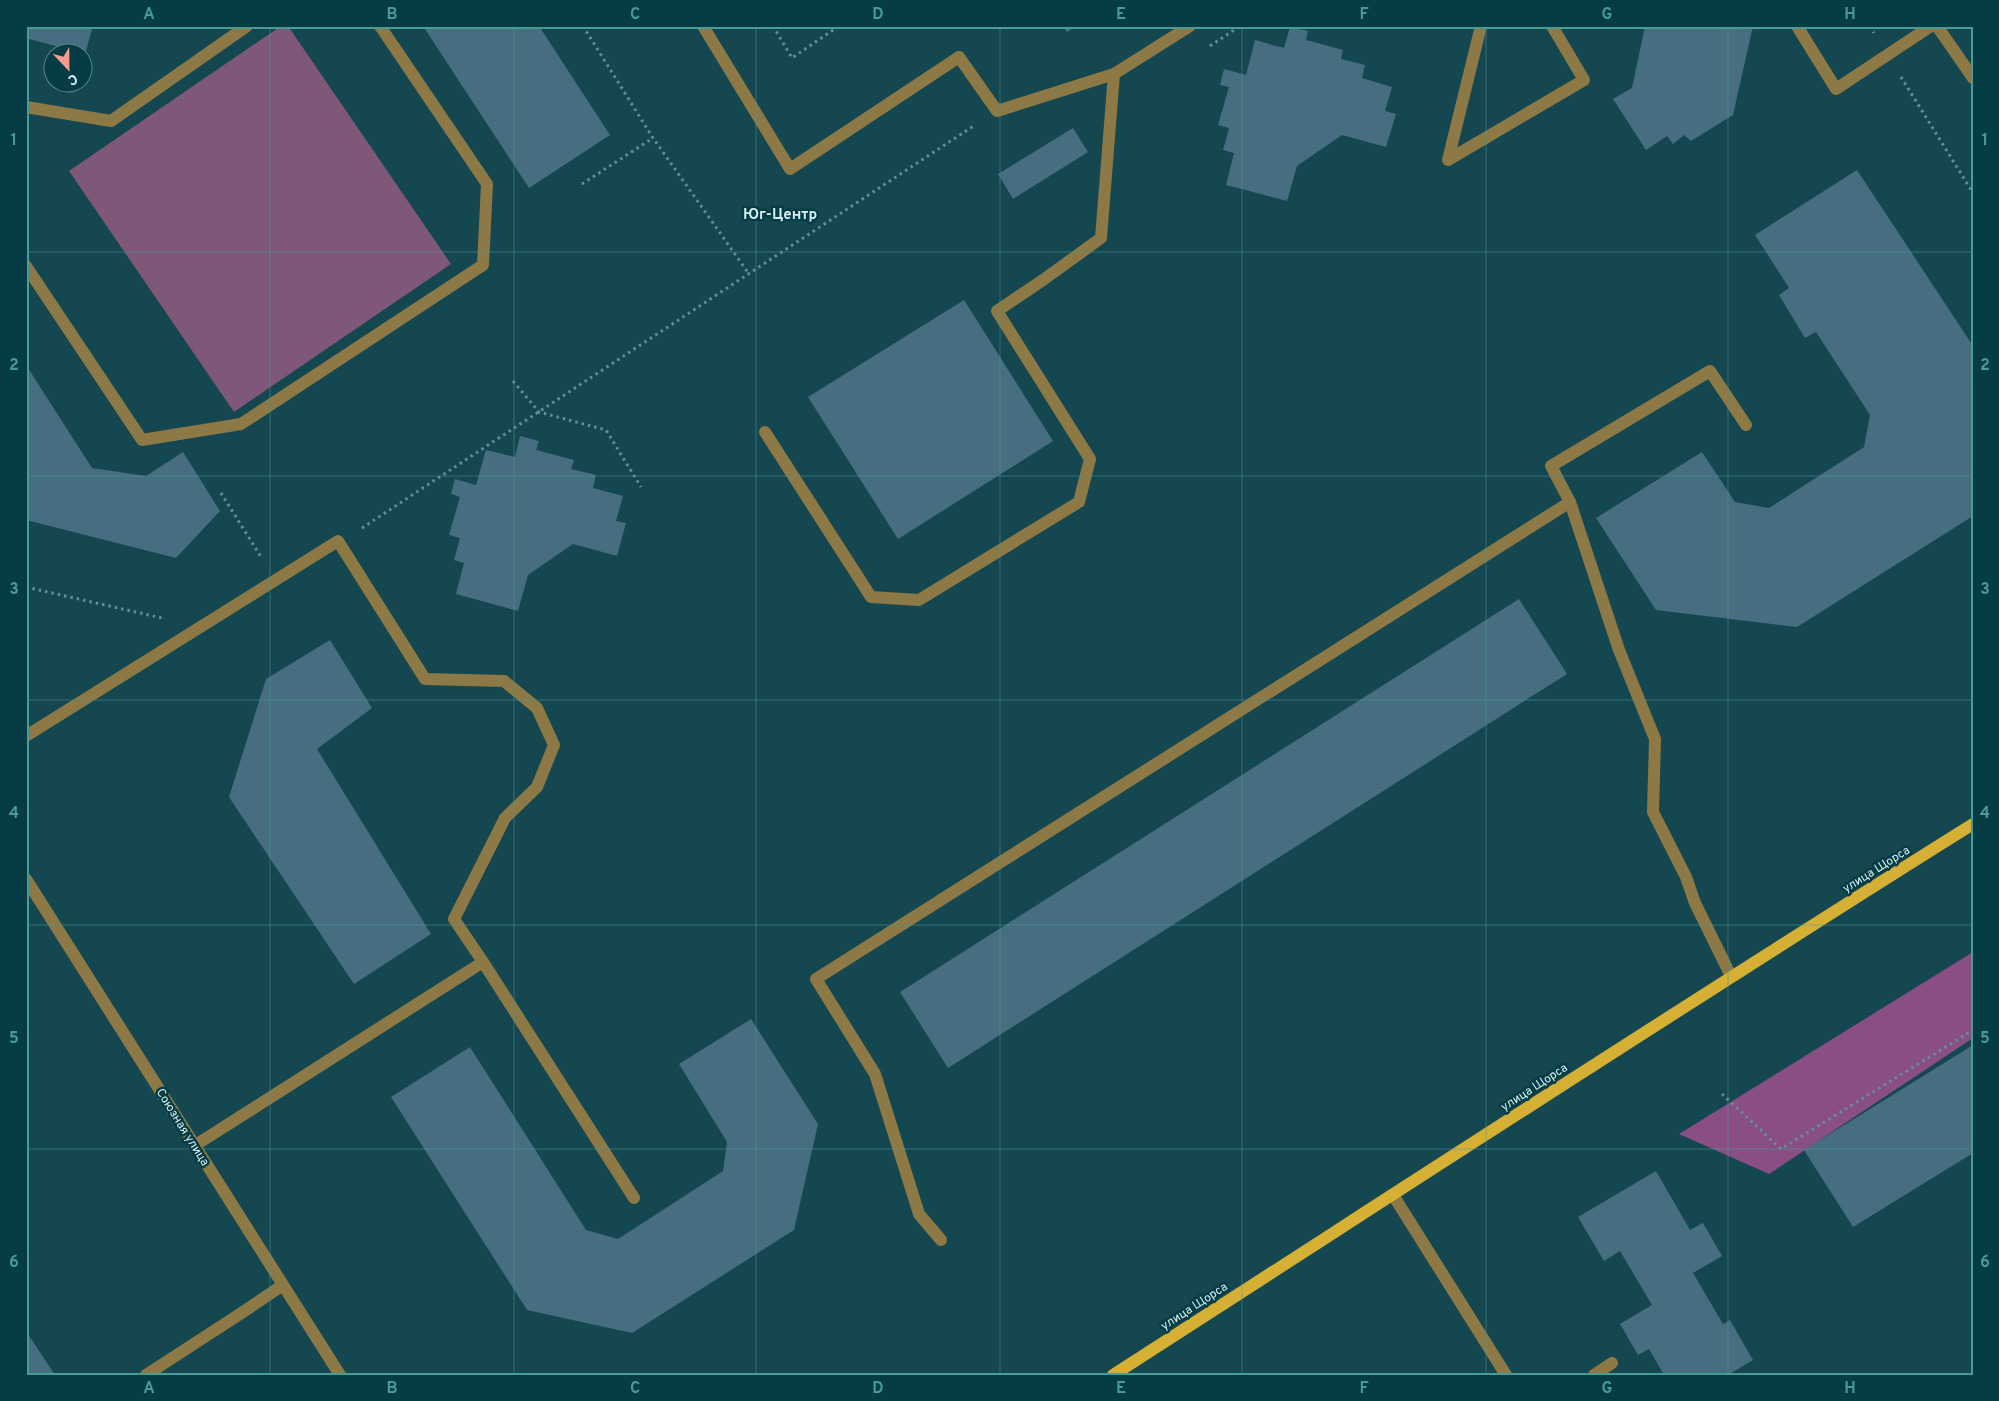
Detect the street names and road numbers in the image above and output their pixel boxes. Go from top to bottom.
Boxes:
street label: улица Щорса [1840,843,1913,897]
street label: улица Щорса [1498,1060,1571,1115]
street label: Союзная улица [152,1086,212,1169]
street label: улица Щорса [1158,1279,1231,1334]

